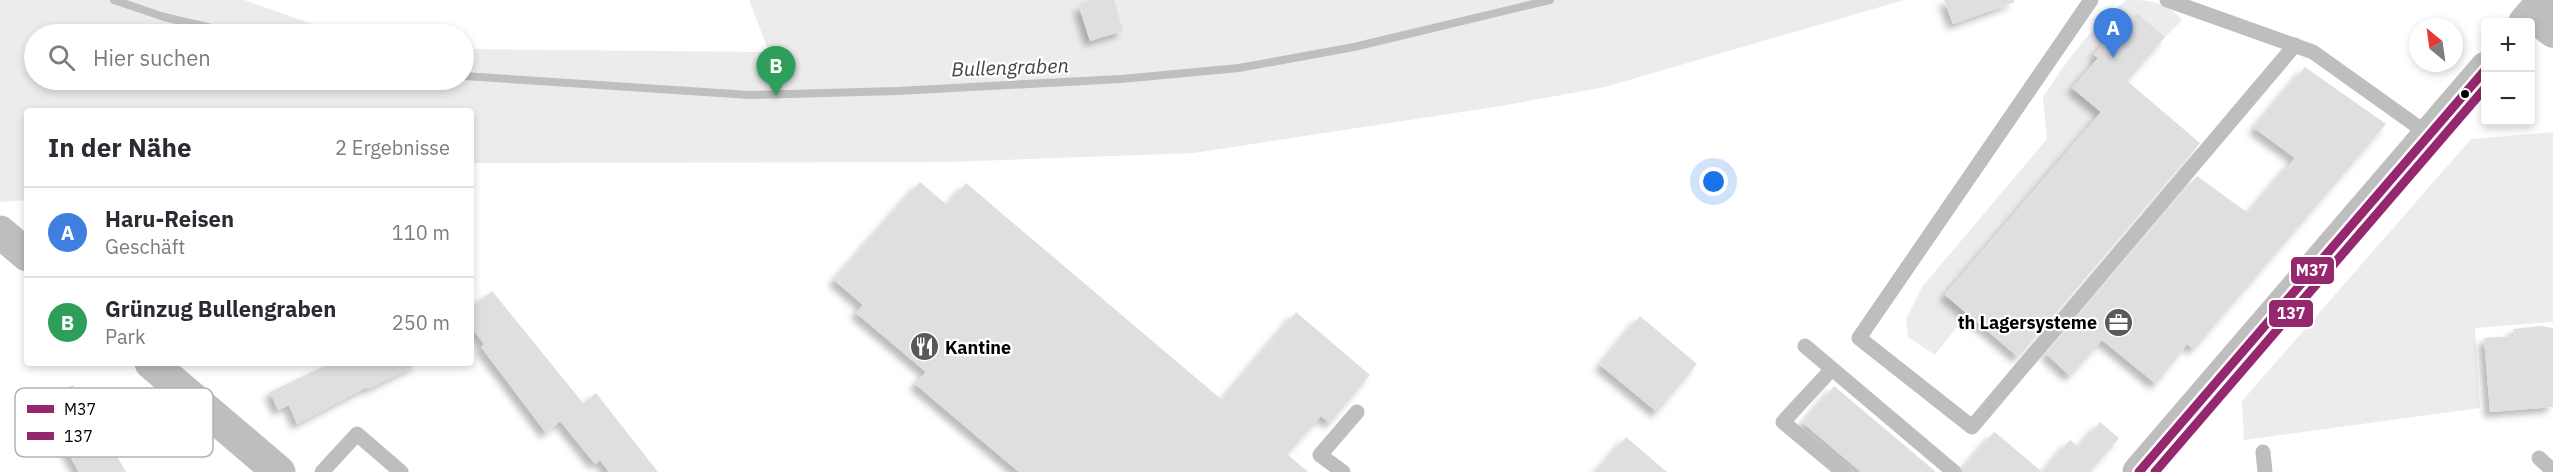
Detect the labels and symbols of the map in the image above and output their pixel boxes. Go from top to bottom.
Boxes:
pin: A [2094,8,2132,58]
north arrow [2409,18,2463,72]
pin: B [756,46,796,96]
water label: Bullengraben [951,51,1069,83]
unlabelled marker [2459,88,2471,100]
your location [1699,167,1728,196]
line badge: M37 [2290,256,2335,285]
text: M37 [2296,260,2328,280]
line badge: 137 [2268,299,2314,328]
text: 137 [2277,303,2305,323]
office icon: th Lagersysteme [2102,306,2134,338]
place label: th Lagersysteme [1958,311,2097,334]
restaurant icon: Kantine [908,331,940,363]
place label: Kantine [945,336,1011,359]
legend [15,388,213,457]
text: M37 [64,399,96,419]
text: 137 [64,426,93,446]

